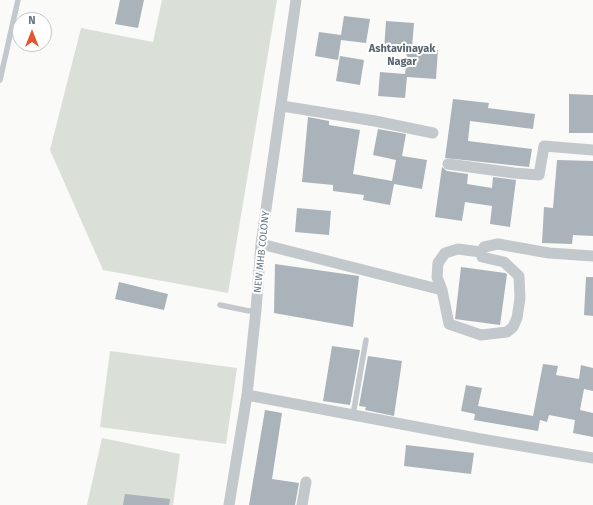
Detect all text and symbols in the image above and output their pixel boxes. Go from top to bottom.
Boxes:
north arrow [12,12,52,52]
text: N [28,14,36,27]
district label: Ashtavinayak Nagar [369,42,435,68]
street label: NEW MHB COLONY [252,210,272,294]

